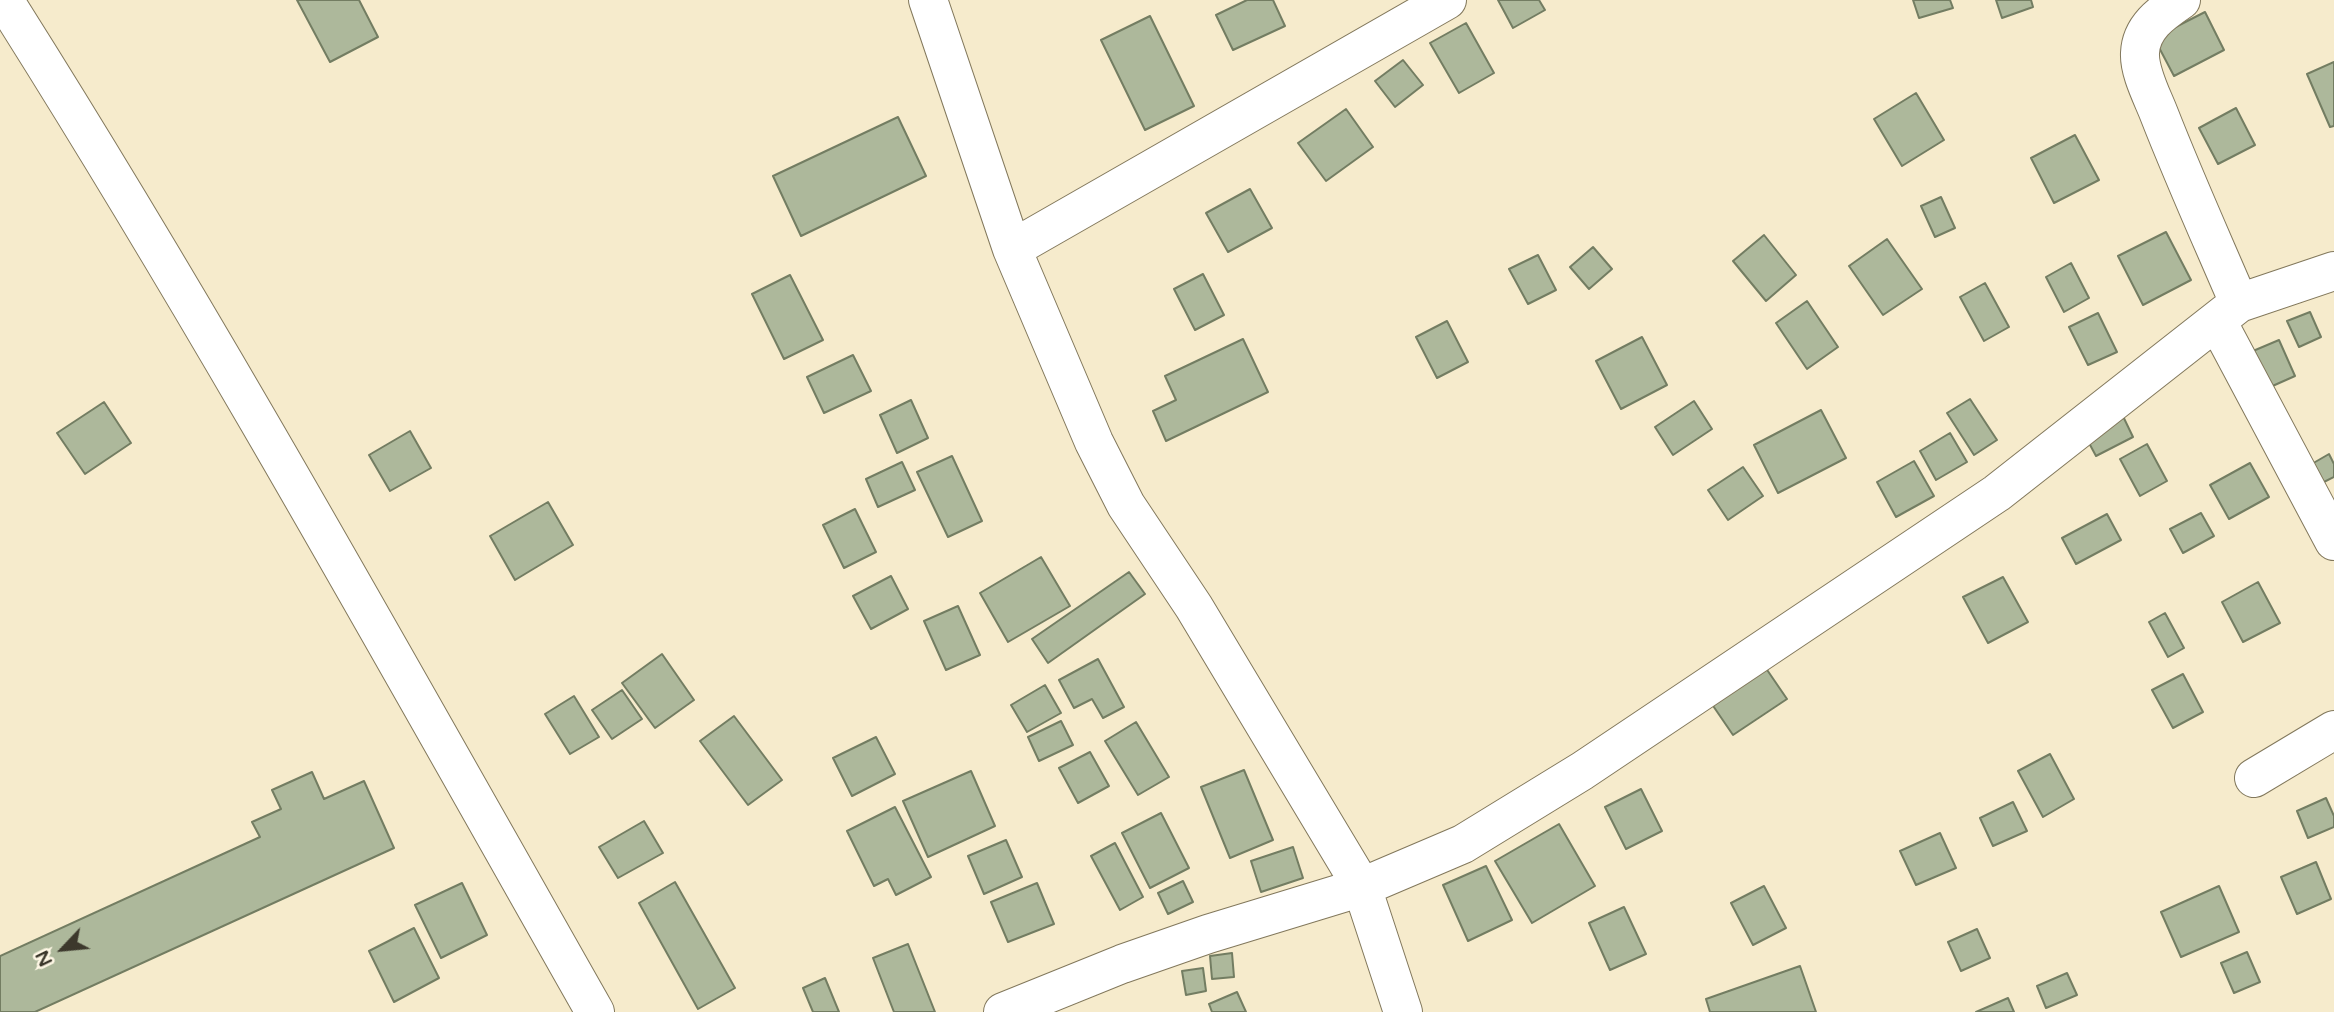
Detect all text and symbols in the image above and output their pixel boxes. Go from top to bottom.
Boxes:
north arrow [28,914,98,984]
text: N [31,947,57,970]

